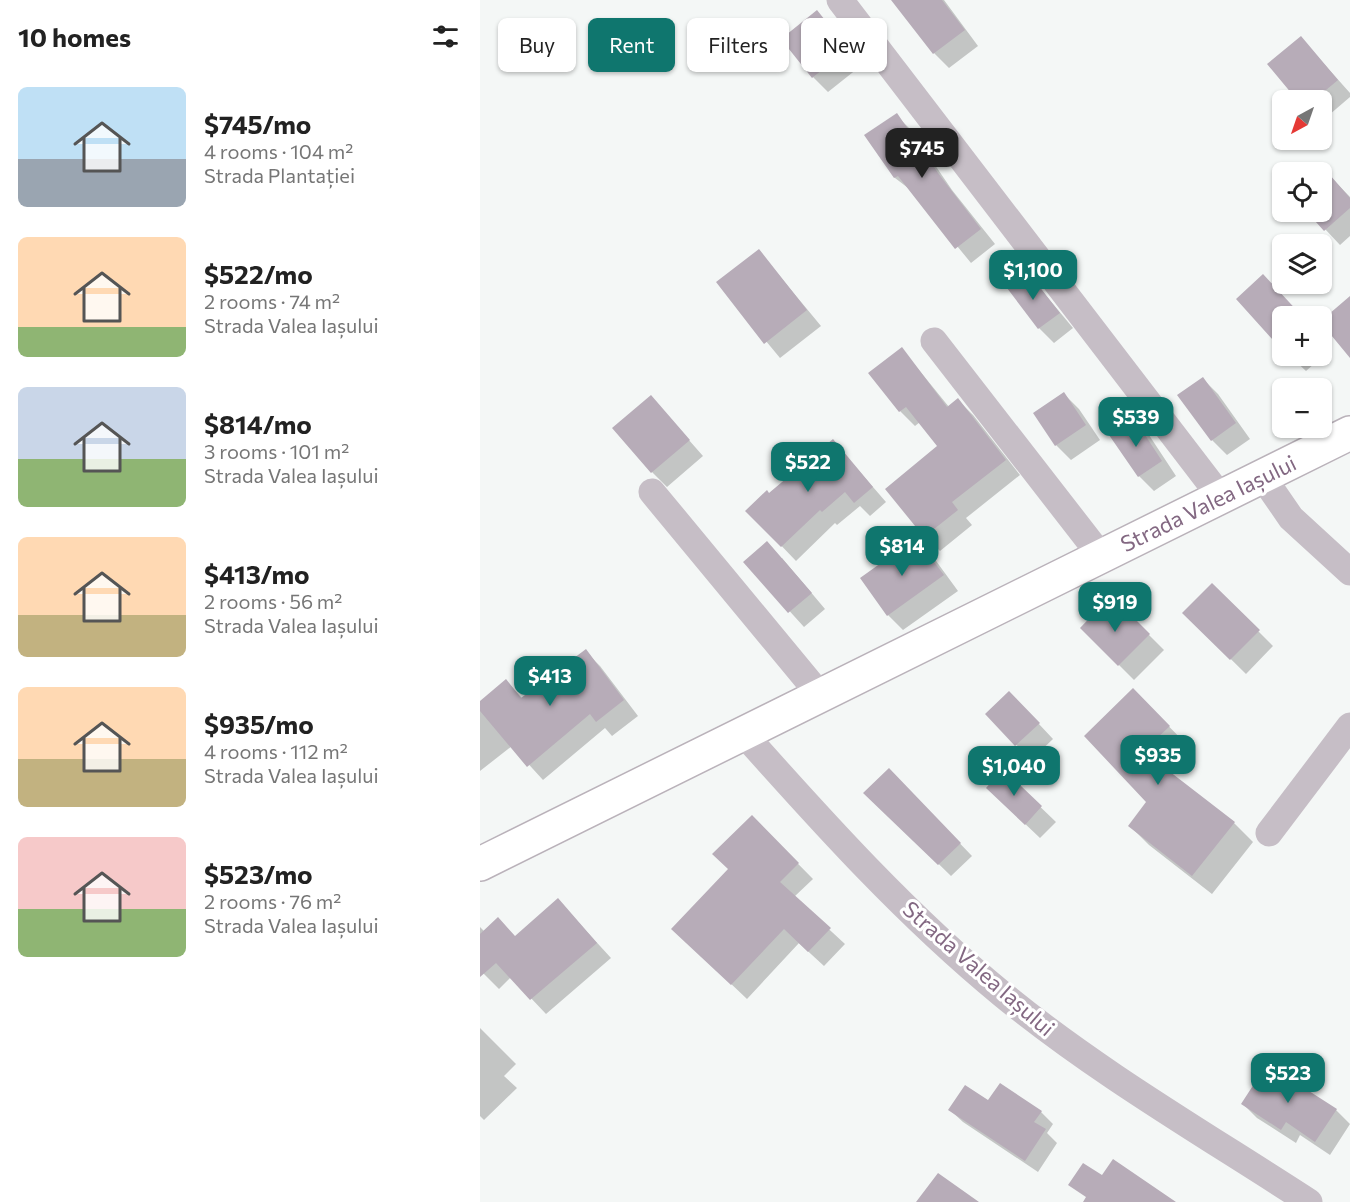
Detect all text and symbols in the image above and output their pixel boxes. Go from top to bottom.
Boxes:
chip: Buy [498,18,576,72]
chip: Rent [588,18,675,72]
chip: Filters [687,18,789,72]
chip: New [801,18,887,72]
icon: filters [429,20,462,53]
text: 10 homes [18,21,131,52]
north arrow [1272,90,1332,150]
map controls [1272,90,1332,438]
text: $745/mo [204,108,311,139]
icon: home [66,111,138,183]
pin: $745 [886,128,958,179]
text: $745 [899,135,945,159]
text: 4 rooms · 104 m² [204,139,353,163]
button: locate [1272,162,1332,222]
text: Strada Plantației [204,163,355,187]
button: layers [1272,234,1332,294]
pin: $1,100 [984,250,1082,301]
text: $1,100 [1003,257,1063,281]
text: $522/mo [204,258,313,289]
icon: home [66,261,138,333]
text: 2 rooms · 74 m² [204,289,340,313]
button: + [1272,306,1332,366]
text: Strada Valea Iașului [204,313,379,337]
button: − [1272,378,1332,438]
pin: $539 [1100,397,1172,448]
text: $539 [1112,404,1160,428]
text: $814/mo [204,408,312,439]
icon: home [66,411,138,483]
text: 3 rooms · 101 m² [204,439,349,463]
pin: $522 [772,442,844,493]
text: $522 [785,449,831,473]
street label: Strada Valea Iașului [1116,449,1301,558]
text: Strada Valea Iașului [204,463,379,487]
pin: $814 [866,526,938,577]
text: $814 [879,533,925,557]
text: $413/mo [204,558,310,589]
icon: home [66,561,138,633]
pin: $919 [1079,582,1151,633]
text: 2 rooms · 56 m² [204,589,342,613]
text: $919 [1092,589,1138,613]
text: Strada Valea Iașului [204,613,379,637]
pin: $413 [514,656,586,707]
text: $413 [528,663,572,687]
text: $935/mo [204,708,314,739]
icon: home [66,711,138,783]
pin: $935 [1122,735,1194,786]
text: 4 rooms · 112 m² [204,739,348,763]
text: $935 [1134,742,1182,766]
pin: $1,040 [965,746,1063,797]
text: $1,040 [982,753,1046,777]
text: Strada Valea Iașului [204,763,379,787]
text: $523/mo [204,858,313,889]
icon: home [66,861,138,933]
text: 2 rooms · 76 m² [204,889,341,913]
street label: Strada Valea Iașului [897,895,1060,1042]
text: Strada Valea Iașului [204,913,379,937]
pin: $523 [1252,1053,1324,1104]
text: $523 [1265,1060,1311,1084]

